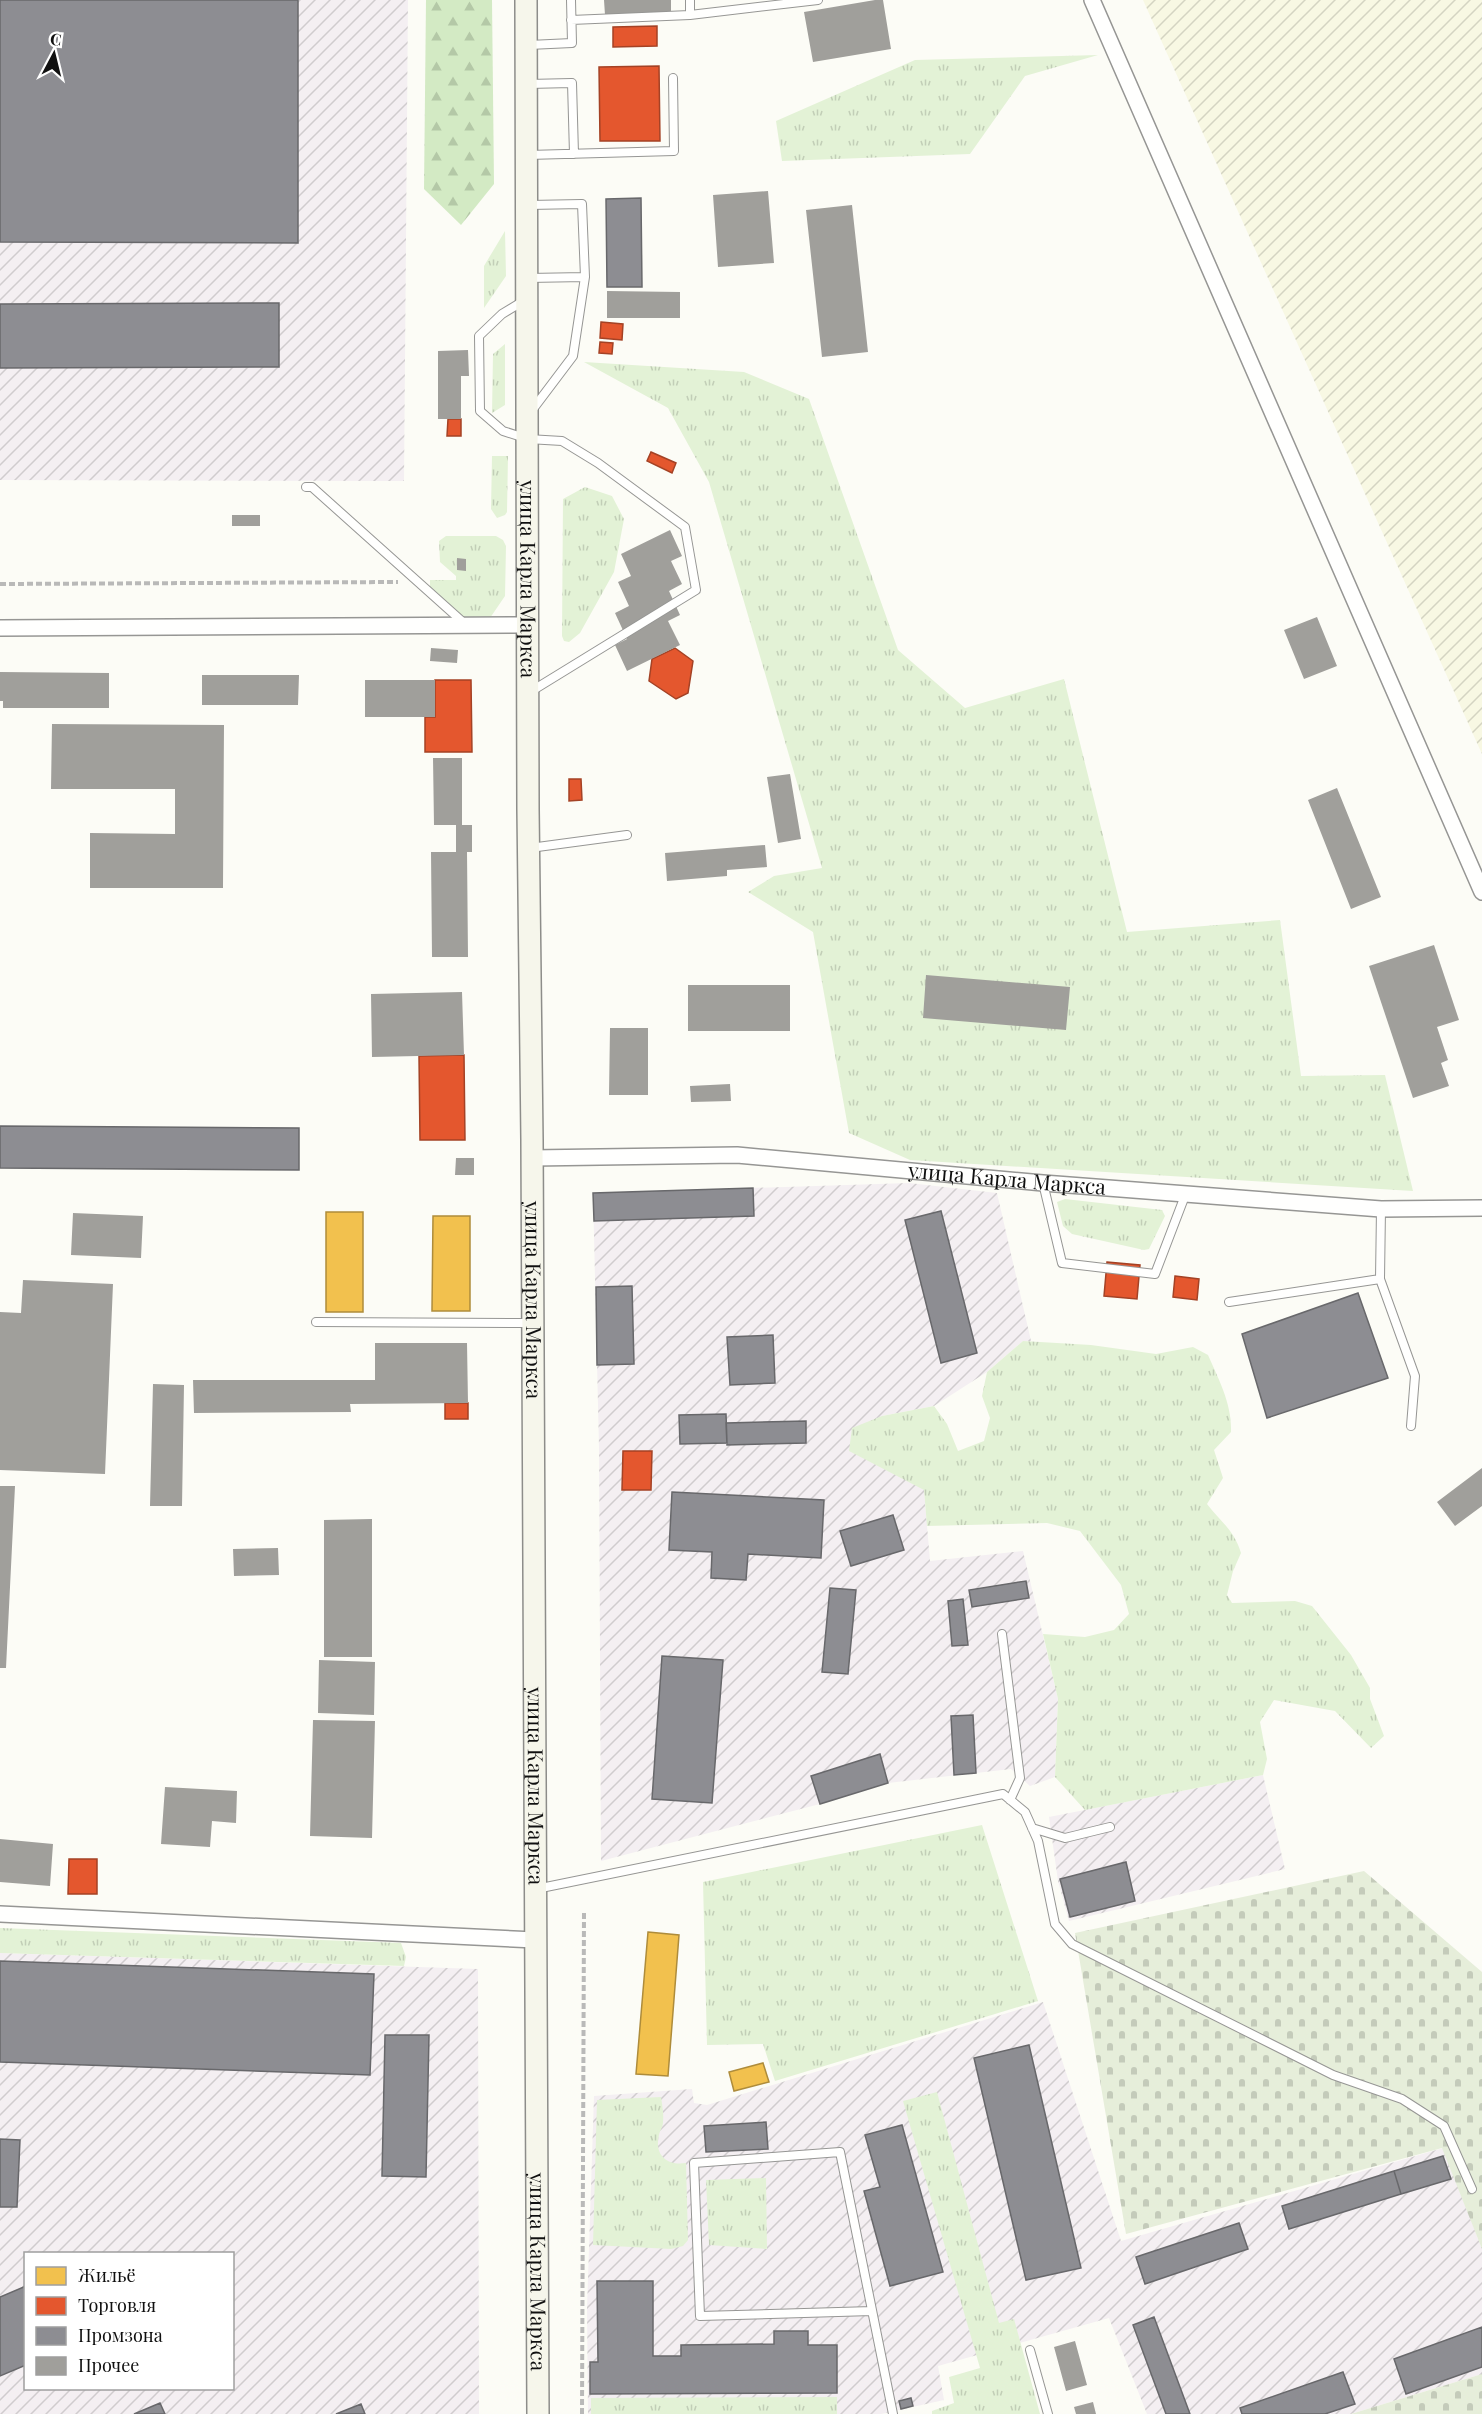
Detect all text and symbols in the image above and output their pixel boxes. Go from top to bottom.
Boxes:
north arrow [24,24,84,84]
text: С [49,28,63,50]
street label: улица Карла Маркса [515,479,544,679]
street label: улица Карла Маркса [906,1155,1107,1200]
street label: улица Карла Маркса [520,1200,549,1400]
street label: улица Карла Маркса [523,1686,552,1886]
street label: улица Карла Маркса [525,2172,554,2372]
legend [24,2252,234,2390]
text: Жильё [78,2263,136,2287]
text: Торговля [78,2293,156,2317]
text: Промзона [78,2323,163,2347]
text: Прочее [78,2353,139,2377]

